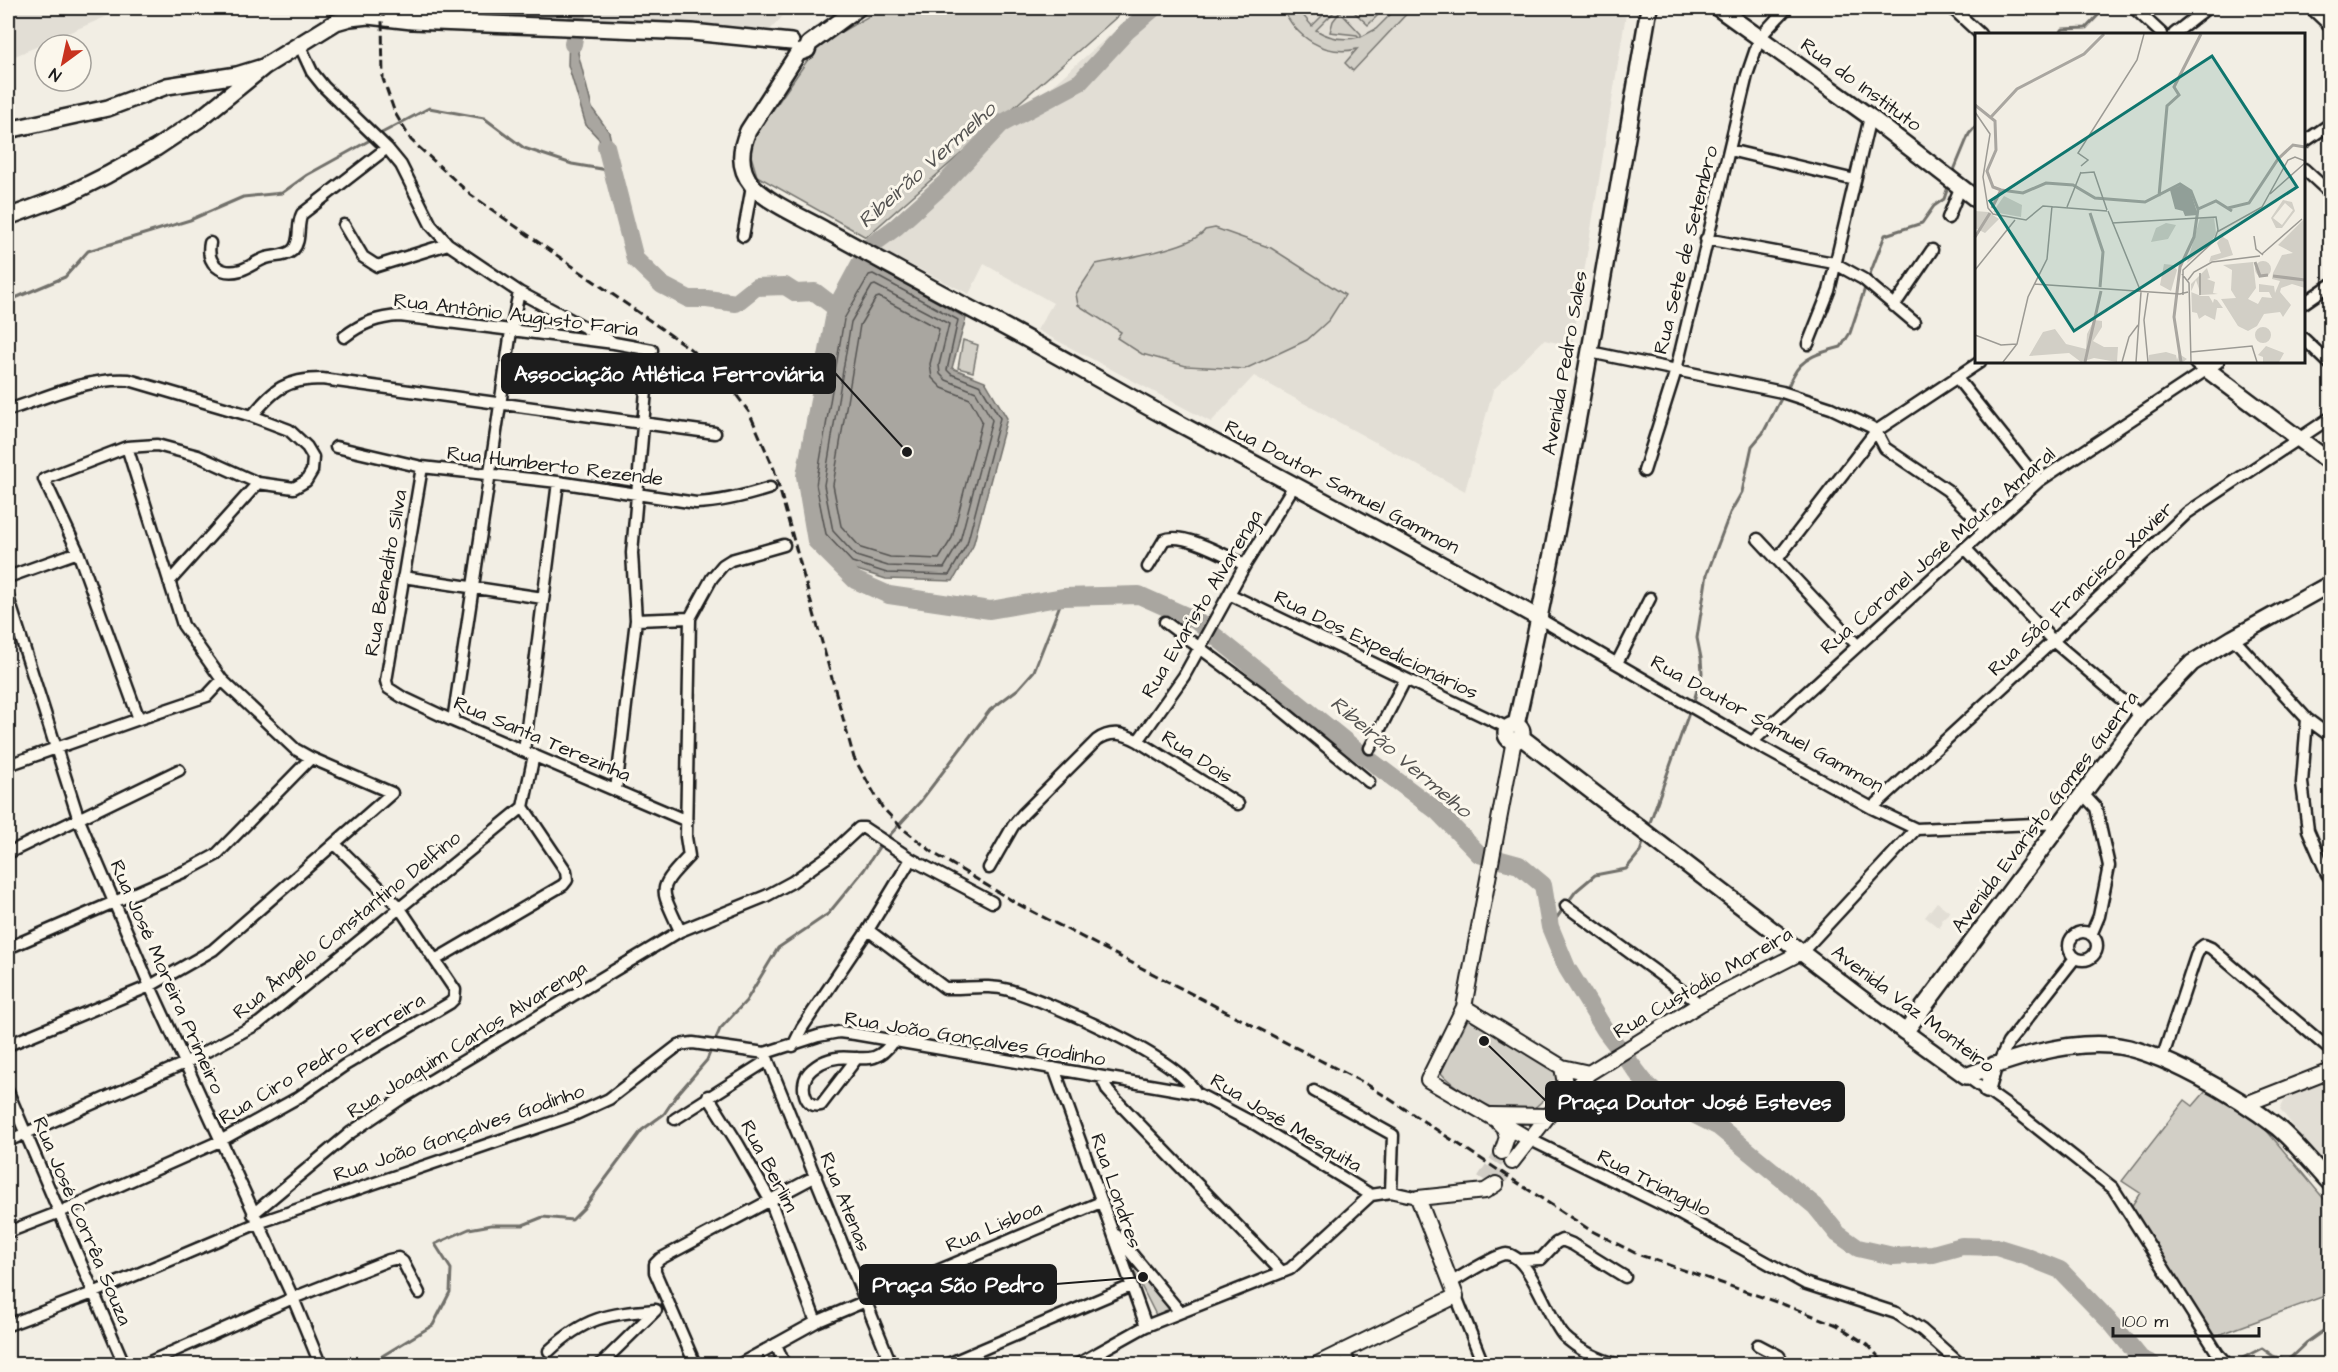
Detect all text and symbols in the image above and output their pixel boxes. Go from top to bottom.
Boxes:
street label: Rua do Instituto [1795,31,1927,139]
north arrow [33,33,93,93]
inset map [1975,33,2305,363]
text: N [45,63,66,87]
water label: Ribeirão Vermelho [852,94,1004,235]
street label: Rua Sete de Setembro [1647,143,1725,357]
street label: Avenida Pedro Sales [1535,269,1595,457]
street label: Rua Antônio Augusto Faria [392,286,640,345]
callout: Associação Atlética Ferroviária [502,354,835,393]
text: Associação Atlética Ferroviária [514,360,824,389]
street label: Rua Doutor Samuel Gammon [1220,413,1464,561]
street label: Rua Humberto Rezende [445,439,665,493]
street label: Rua Coronel José Moura Amaral [1814,441,2062,661]
street label: Rua Benedito Silva [358,488,414,658]
street label: Rua São Francisco Xavier [1982,495,2180,683]
street label: Rua Evaristo Alvarenga [1135,505,1270,704]
street label: Rua Dos Expedicionários [1269,583,1483,707]
street label: Rua Doutor Samuel Gammon [1645,648,1889,800]
street label: Avenida Evaristo Gomes Guerra [1945,685,2145,939]
street label: Rua Santa Terezinha [449,689,635,789]
water label: Ribeirão Vermelho [1324,689,1480,826]
street label: Rua Dois [1156,724,1238,790]
street label: Rua Ângelo Constantino Delfino [227,824,468,1027]
street label: Rua José Moreira Primeiro [103,855,231,1099]
street label: Rua Custódio Moreira [1608,920,1798,1046]
street label: Avenida Vaz Monteiro [1825,938,2001,1080]
street label: Rua Joaquim Carlos Alvarenga [342,954,593,1126]
street label: Rua Ciro Pedro Ferreira [214,986,430,1132]
street label: Rua João Gonçalves Godinho [843,1005,1107,1073]
street label: Rua José Mesquita [1205,1067,1367,1179]
street label: Rua João Gonçalves Godinho [330,1077,588,1189]
callout: Praça Doutor José Esteves [1546,1082,1844,1121]
text: Praça Doutor José Esteves [1558,1088,1832,1117]
street label: Rua José Corrêa Souza [25,1112,139,1330]
street label: Rua Berlim [733,1115,805,1217]
street label: Rua Londres [1083,1130,1149,1252]
street label: Rua Triangulo [1592,1142,1716,1225]
street label: Rua Atenas [812,1148,878,1256]
street label: Rua Lisboa [942,1194,1046,1260]
callout: Praça São Pedro [860,1265,1056,1304]
text: Praça São Pedro [872,1271,1044,1300]
scale bar [2113,1300,2258,1338]
text: 100 m [2122,1309,2168,1334]

